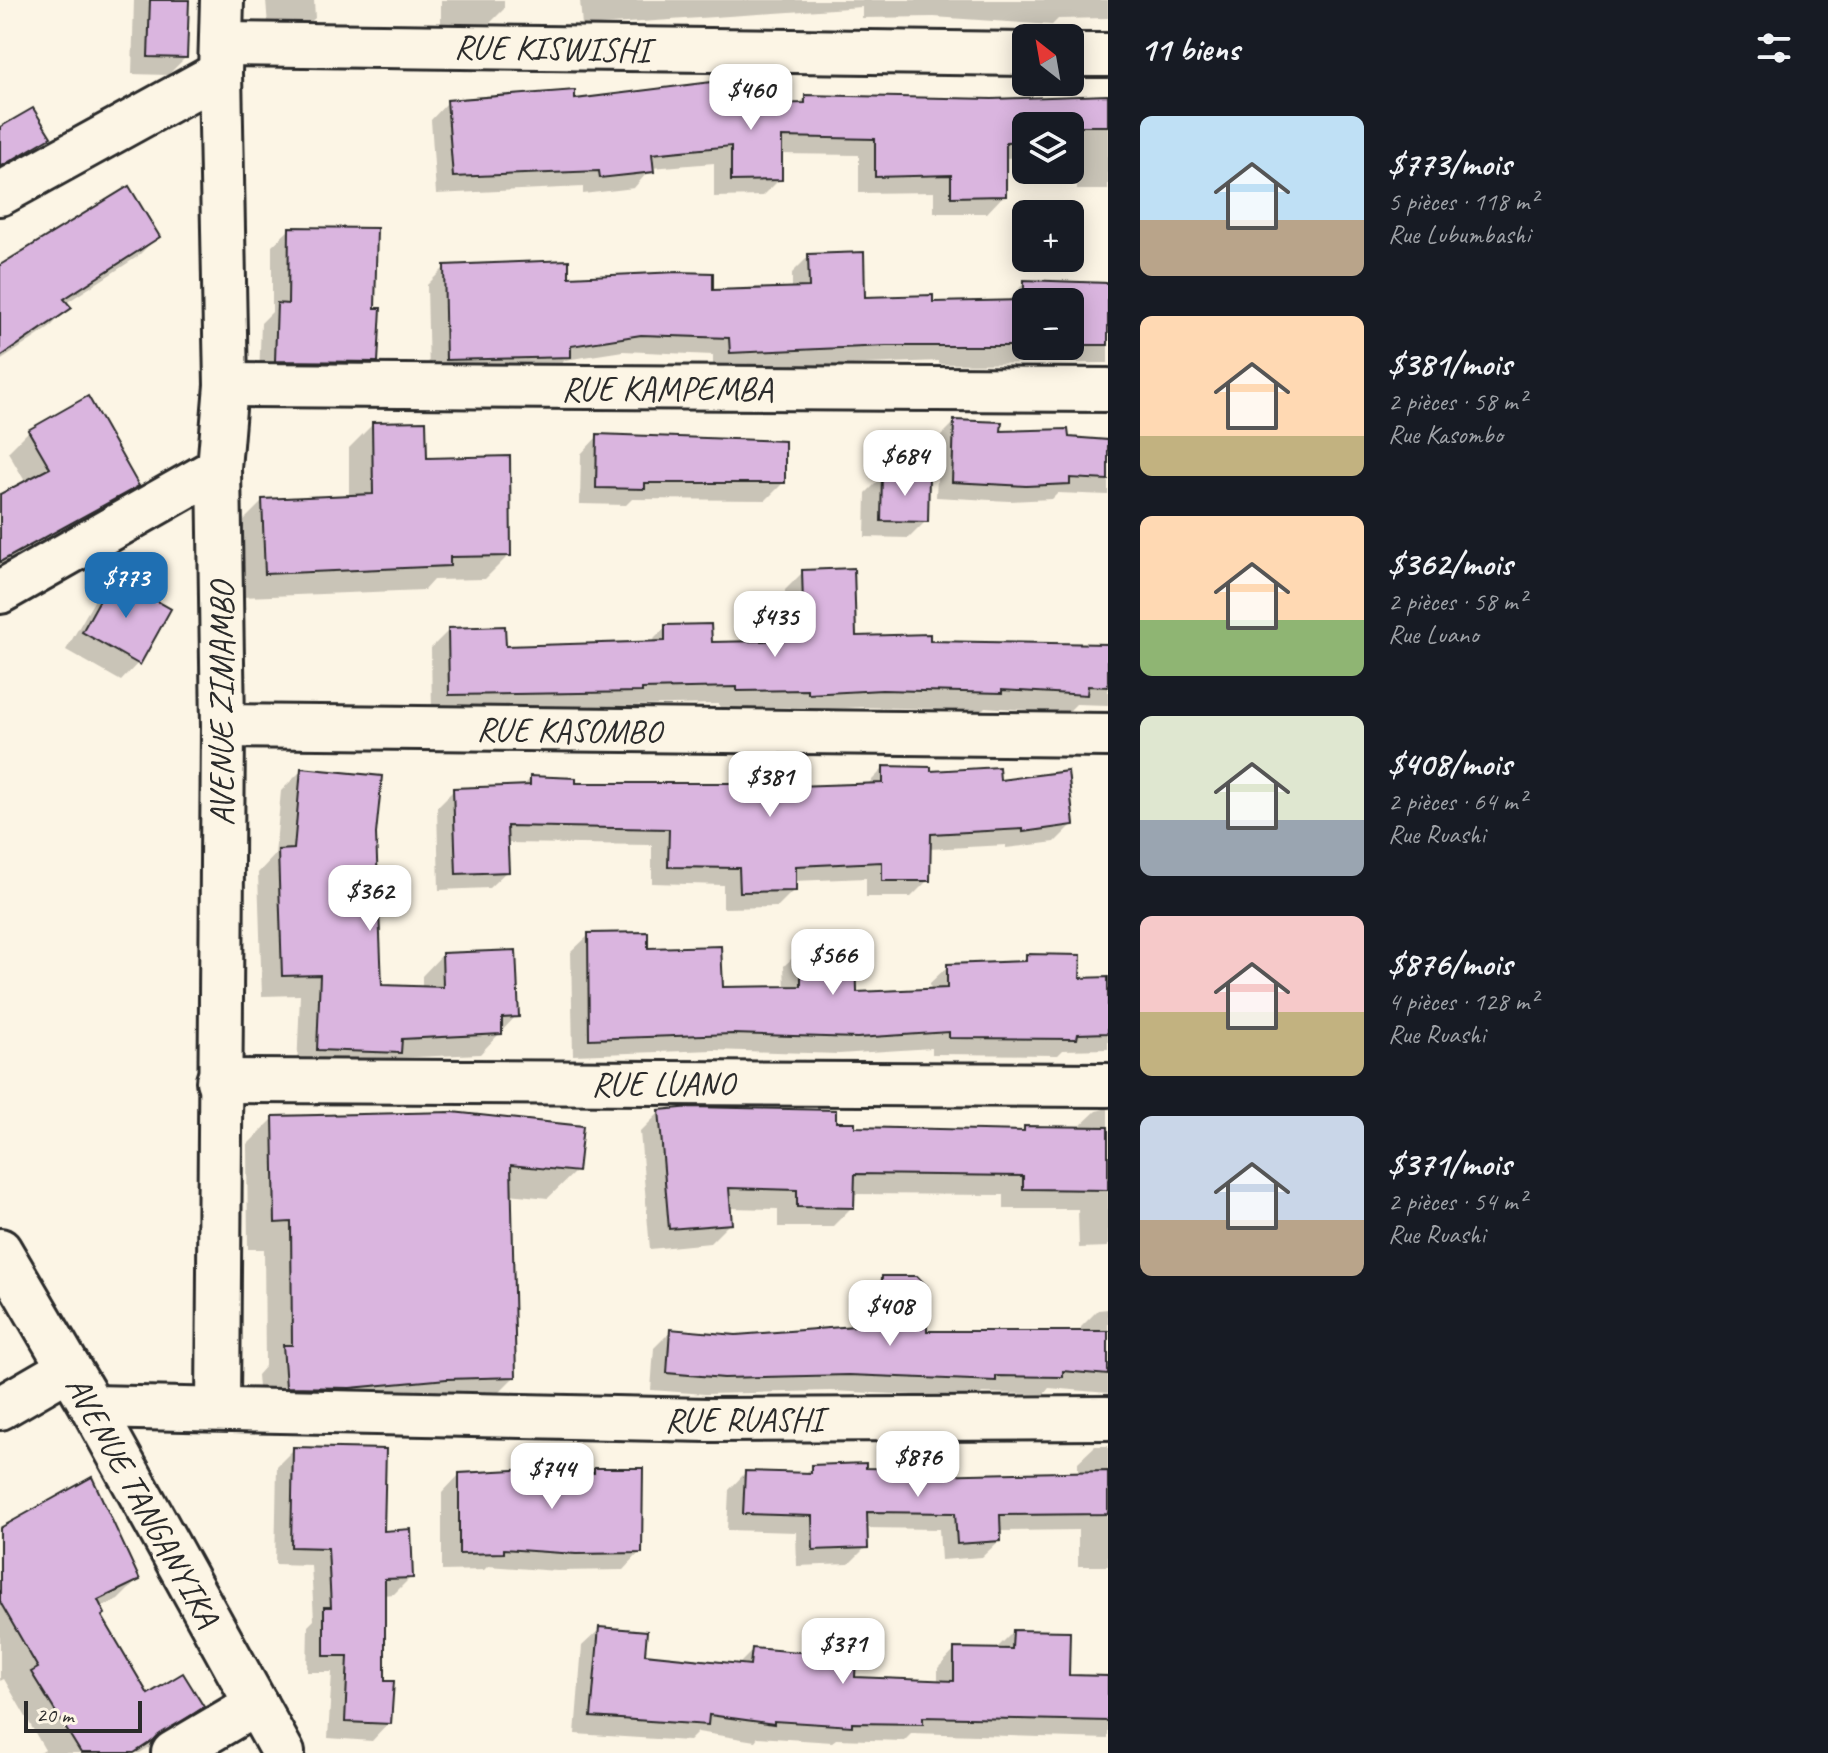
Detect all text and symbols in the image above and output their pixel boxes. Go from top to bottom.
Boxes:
north arrow [1012,24,1084,96]
map controls [1012,24,1084,360]
street label: RUE KISWISHI [454,25,657,71]
icon: filters [1752,26,1796,70]
text: 11 biens [1140,27,1239,70]
pin: $460 [704,64,798,132]
text: $460 [727,73,775,106]
button: layers [1012,112,1084,184]
text: $773/mois [1388,142,1511,185]
icon: home [1204,148,1300,244]
text: 5 pièces · 118 m² [1388,185,1537,218]
button: + [1012,200,1084,272]
text: Rue Lubumbashi [1388,218,1530,251]
button: − [1012,288,1084,360]
text: $381/mois [1388,342,1511,385]
icon: home [1204,348,1300,444]
street label: RUE KAMPEMBA [561,367,774,410]
text: 2 pièces · 58 m² [1388,385,1526,418]
text: Rue Kasombo [1388,418,1503,451]
pin: $684 [858,430,952,498]
text: $684 [881,439,929,472]
text: $362/mois [1388,542,1512,585]
icon: home [1204,548,1300,644]
pin: $773 [79,552,173,620]
text: $773 [103,561,149,594]
street label: AVENUE ZIMAMBO [200,578,243,826]
text: 2 pièces · 58 m² [1388,585,1526,618]
pin: $435 [728,591,822,659]
text: $435 [752,600,798,633]
text: Rue Luano [1388,618,1478,651]
street label: RUE KASOMBO [476,707,665,753]
text: $408/mois [1388,742,1511,785]
icon: home [1204,748,1300,844]
pin: $381 [723,751,817,819]
text: $381 [747,760,793,793]
text: 2 pièces · 64 m² [1388,785,1526,818]
text: Rue Ruashi [1388,818,1485,851]
pin: $362 [323,865,417,933]
text: $362 [346,874,394,907]
pin: $566 [786,929,880,997]
text: $566 [809,938,857,971]
text: $876/mois [1388,942,1512,985]
icon: home [1204,948,1300,1044]
text: 4 pièces · 128 m² [1388,985,1537,1018]
text: Rue Ruashi [1388,1018,1485,1051]
street label: RUE LUANO [592,1062,738,1105]
text: $371/mois [1388,1142,1511,1185]
icon: home [1204,1148,1300,1244]
text: 2 pièces · 54 m² [1388,1185,1526,1218]
text: Rue Ruashi [1388,1218,1485,1251]
pin: $408 [843,1280,937,1348]
text: $408 [867,1289,913,1322]
street label: AVENUE TANGANYIKA [56,1368,230,1635]
street label: RUE RUASHI [665,1398,831,1441]
pin: $876 [871,1431,965,1499]
text: $876 [894,1440,942,1473]
pin: $744 [505,1443,599,1511]
text: $744 [529,1452,575,1485]
pin: $371 [796,1618,890,1686]
text: $371 [820,1627,866,1660]
scale bar [24,1697,142,1733]
text: 20 m [36,1701,73,1729]

